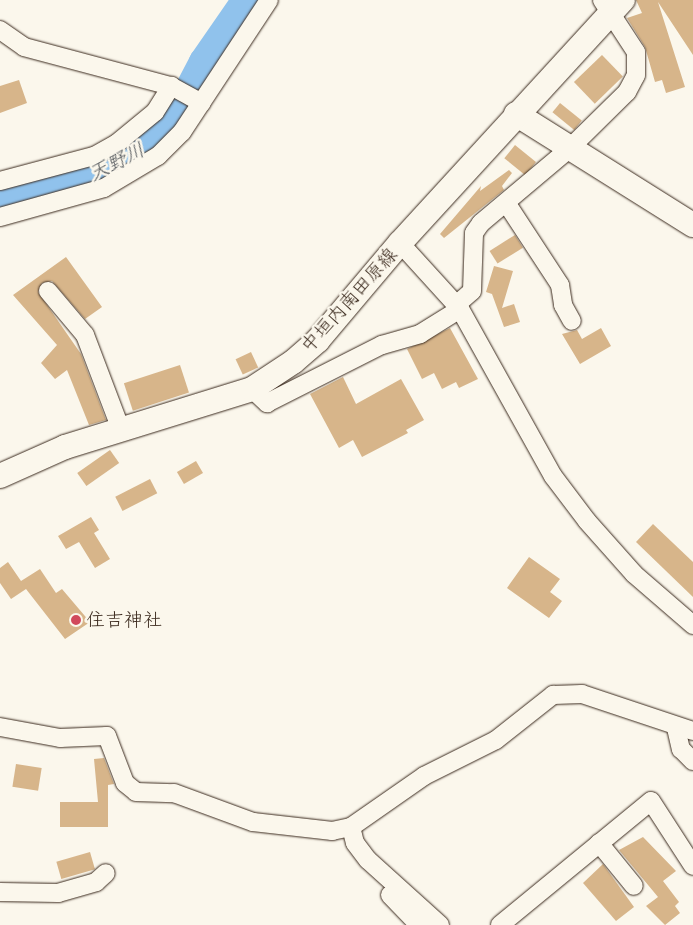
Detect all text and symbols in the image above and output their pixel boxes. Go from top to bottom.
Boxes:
water label: 天野川 [84,137,148,185]
street label: 中垣内南田原線 [296,243,402,357]
place label: 住吉神社 [86,609,162,631]
marker: 住吉神社 [70,614,82,626]

